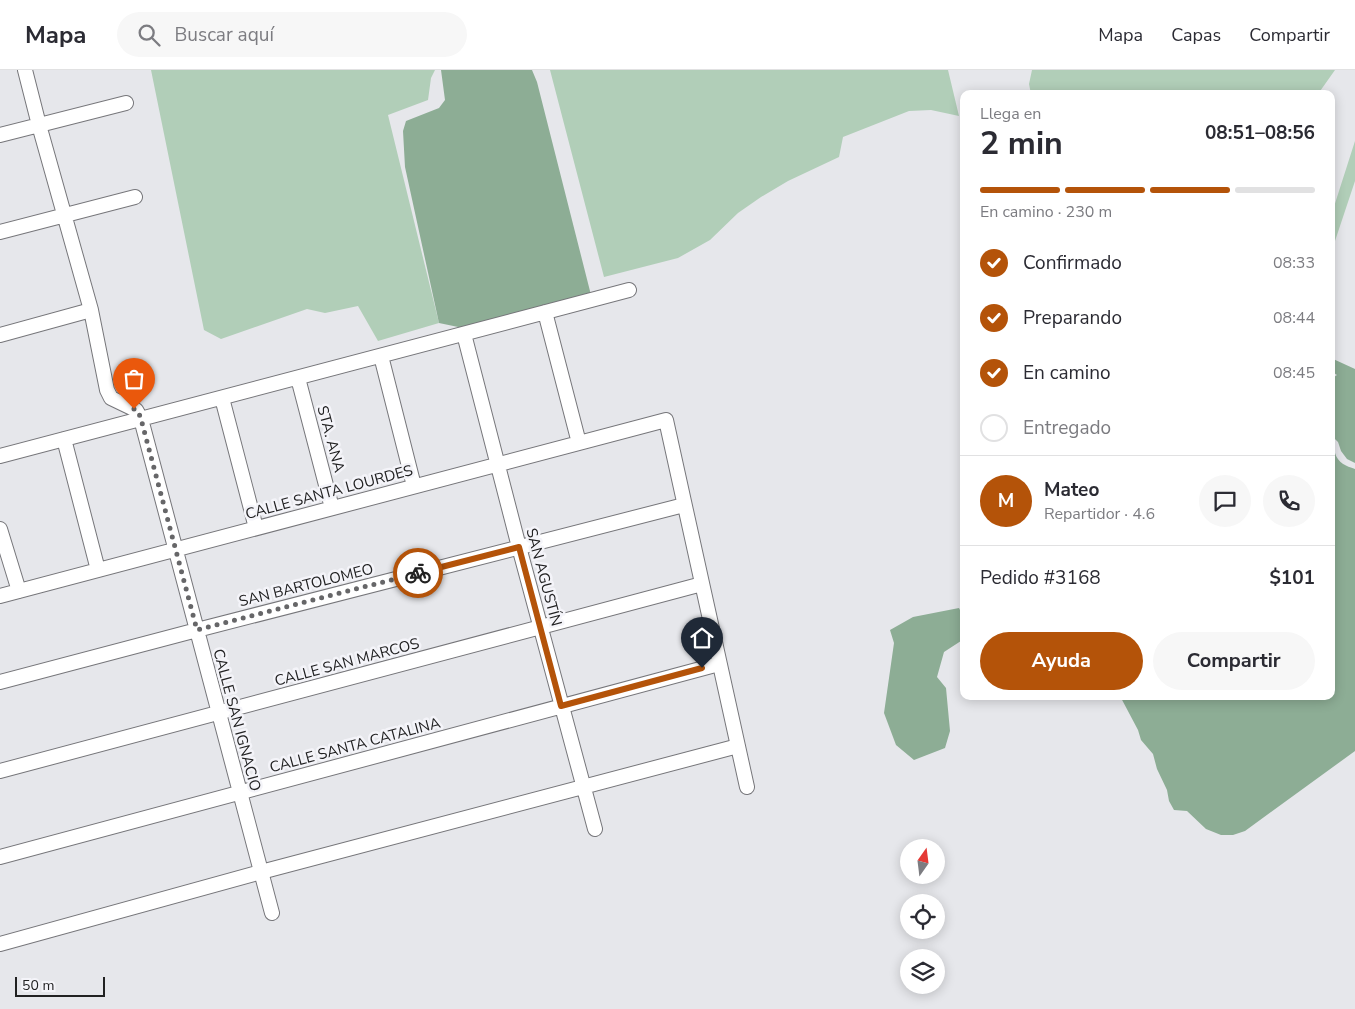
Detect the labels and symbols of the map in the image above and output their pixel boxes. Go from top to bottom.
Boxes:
pin [113,358,155,409]
street label: STA. ANA [312,403,350,475]
street label: CALLE SANTA LOURDES [243,460,415,524]
street label: SAN AGUSTÍN [521,526,567,628]
courier [393,548,443,598]
street label: SAN BARTOLOMEO [237,559,375,611]
pin [681,617,723,668]
street label: CALLE SAN MARCOS [272,633,422,691]
street label: CALLE SAN IGNACIO [208,647,266,793]
street label: CALLE SANTA CATALINA [267,713,443,777]
north arrow [900,839,945,884]
scale bar [15,974,105,997]

